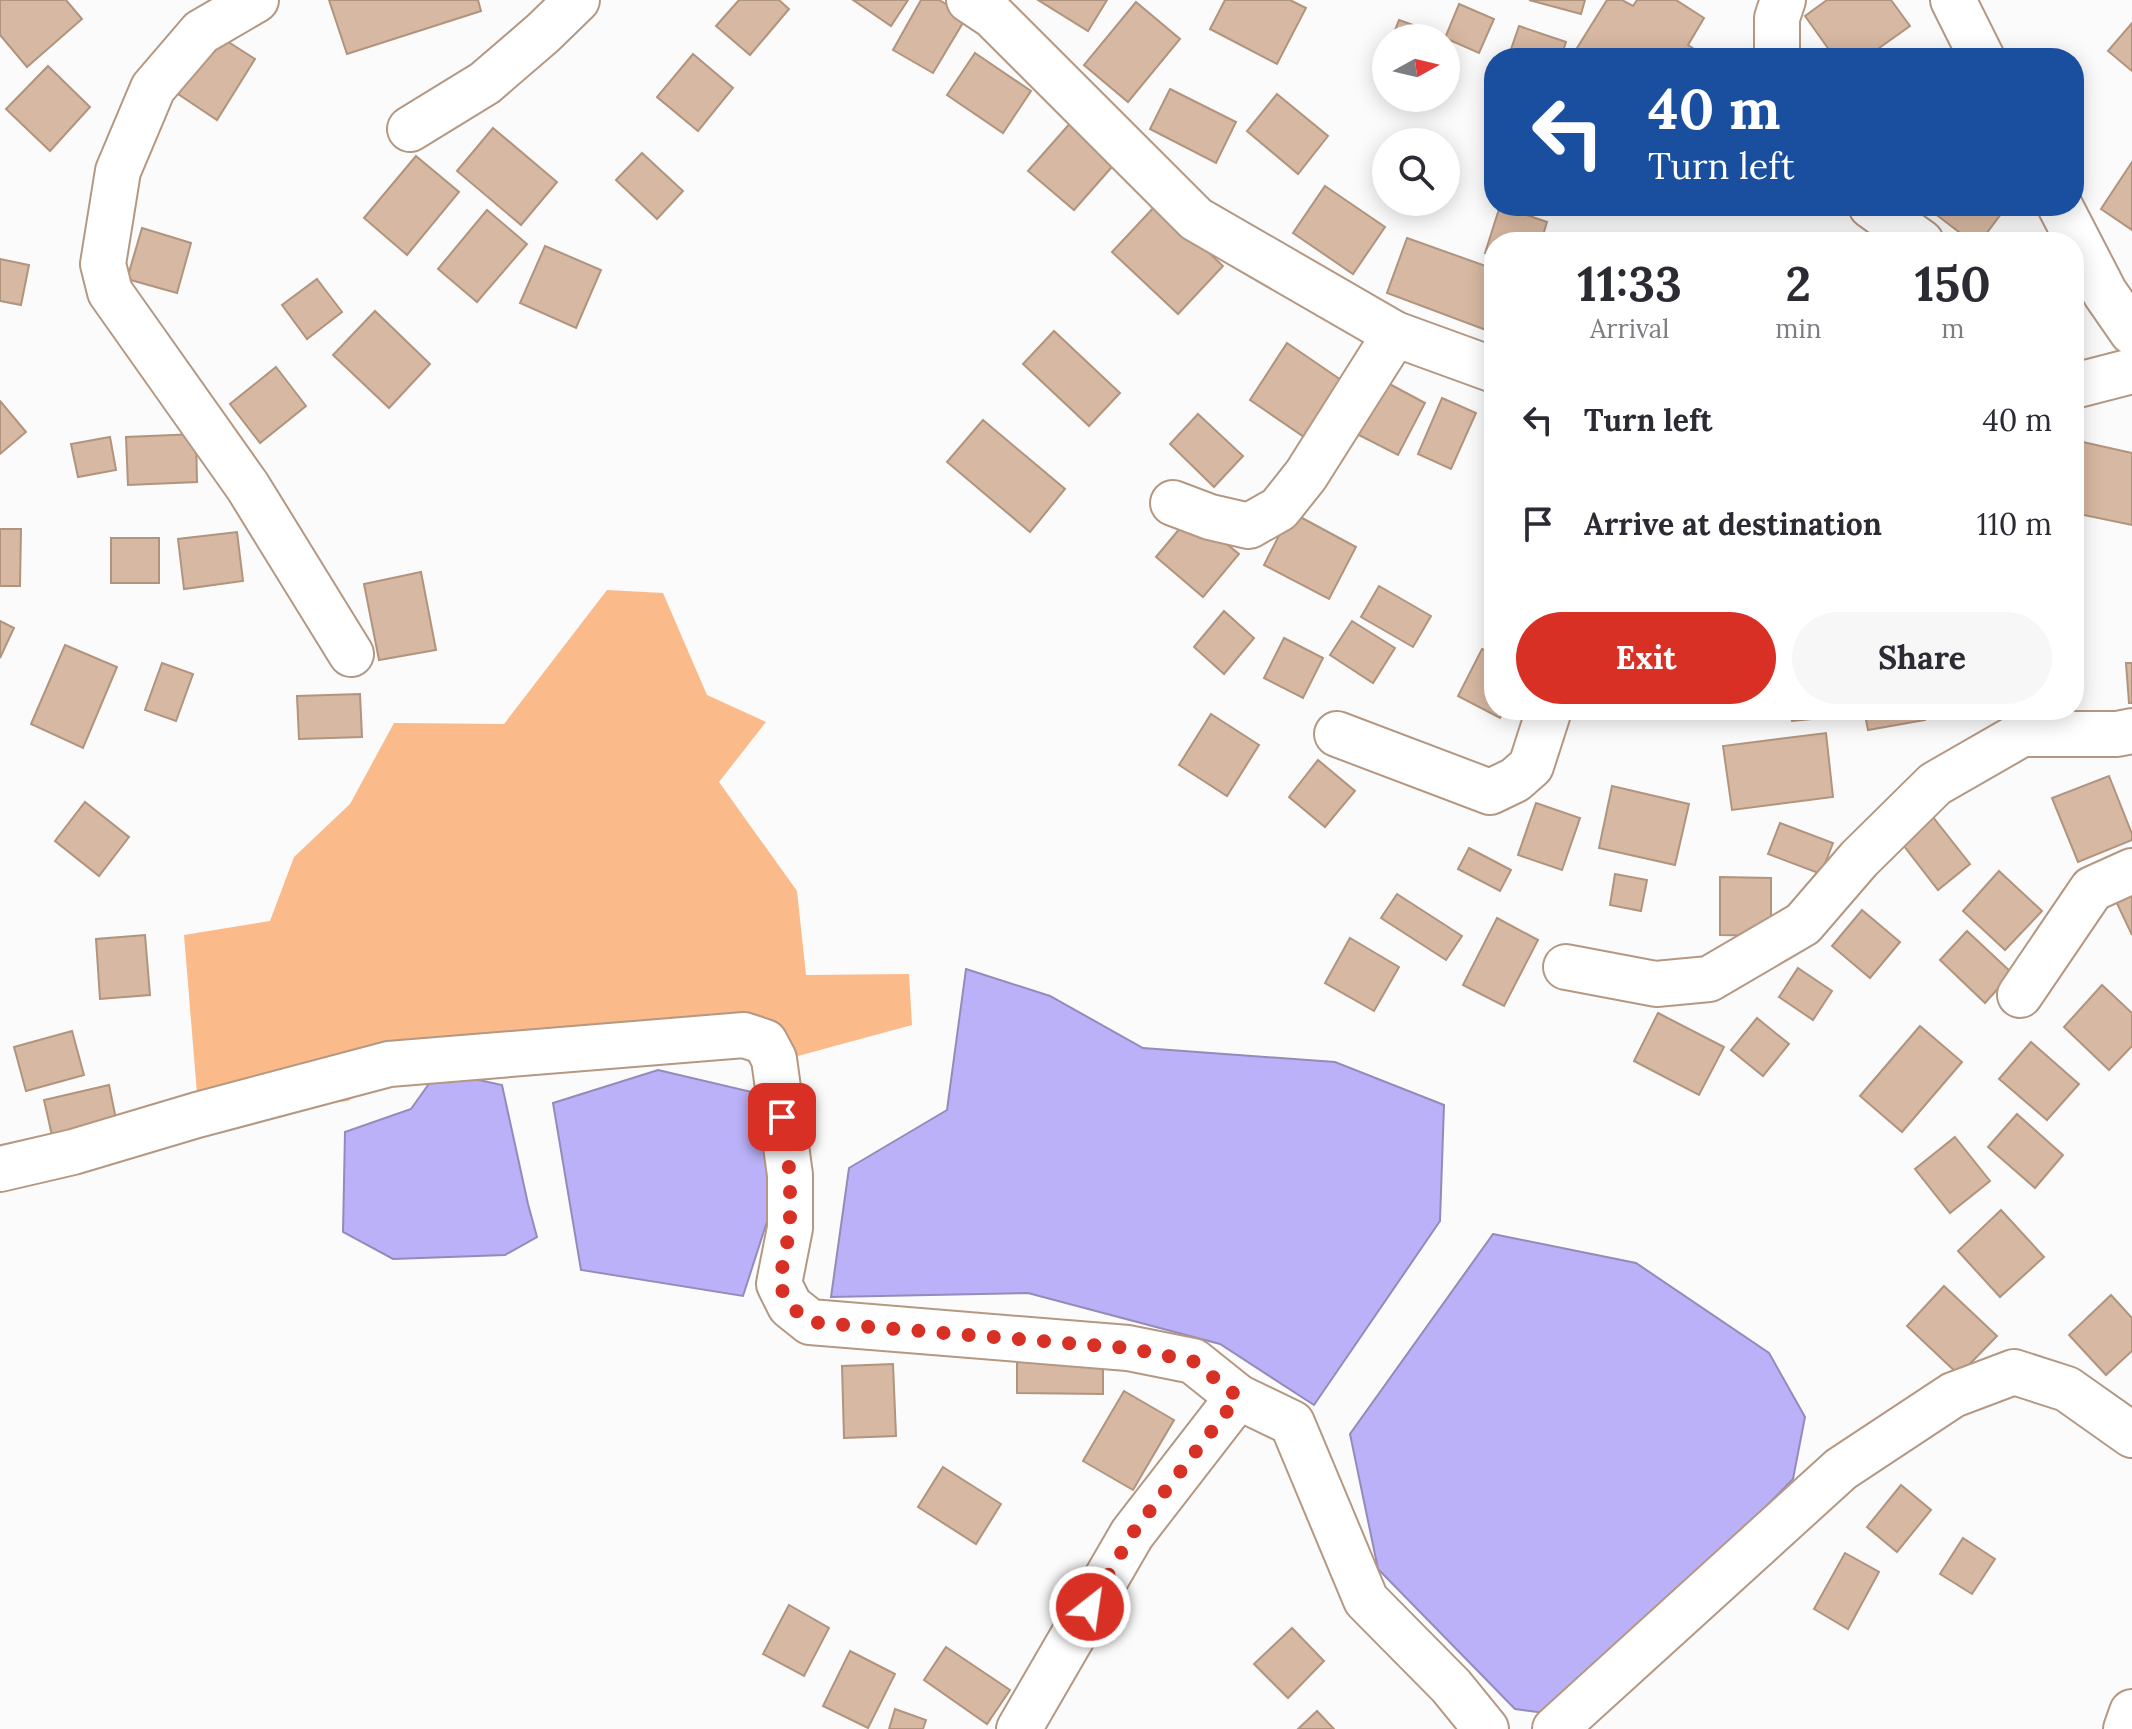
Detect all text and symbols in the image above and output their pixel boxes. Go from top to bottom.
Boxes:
north arrow [1372,24,1460,112]
map controls [1372,24,1460,216]
text: 40 m [1648,73,1781,144]
icon: left [1516,80,1620,184]
button: search [1372,128,1460,216]
text: Turn left [1648,143,1795,189]
text: 11:33 [1577,253,1682,314]
text: 2 [1786,253,1811,314]
text: 150 [1915,253,1991,314]
text: Arrival [1590,312,1669,345]
text: min [1775,312,1822,345]
text: m [1941,312,1964,345]
icon: left [1516,398,1560,442]
text: Turn left [1584,401,1712,439]
text: 40 m [1982,401,2052,439]
icon: arrive [1516,502,1560,546]
text: Arrive at destination [1584,505,1882,543]
text: 110 m [1977,505,2052,543]
button: Exit [1516,612,1776,704]
button: Share [1792,612,2052,704]
pin [748,1083,816,1151]
icon: arrive [760,1095,804,1139]
position arrow [1048,1565,1132,1649]

